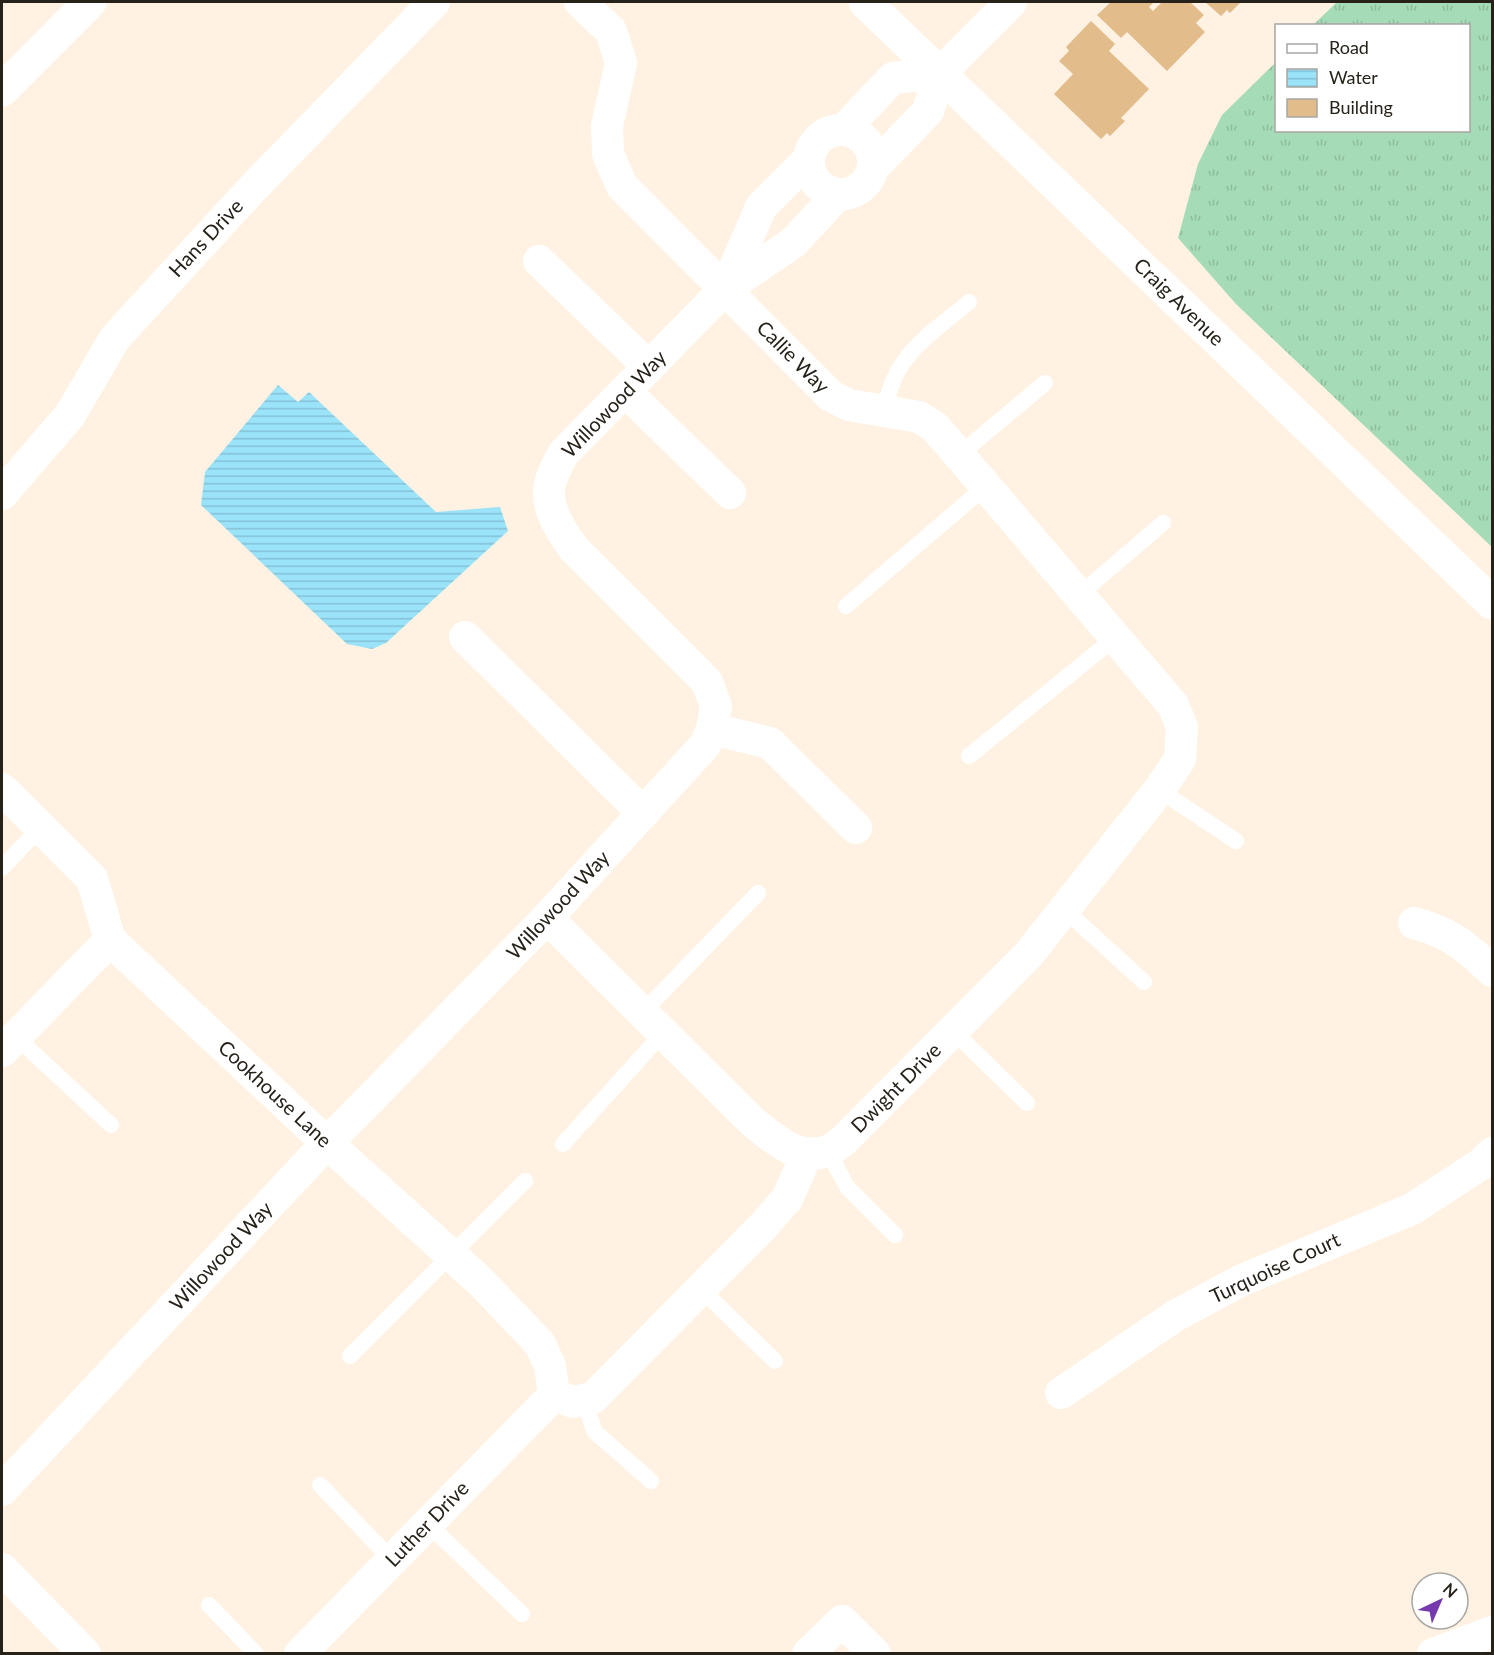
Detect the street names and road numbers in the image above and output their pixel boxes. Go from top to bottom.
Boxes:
street label: Hans Drive [163,193,247,281]
street label: Craig Avenue [1130,252,1230,350]
street label: Callie Way [753,315,835,398]
street label: Willowood Way [556,344,671,462]
street label: Willowood Way [501,844,614,964]
street label: Cookhouse Lane [214,1035,337,1152]
street label: Dwight Drive [845,1037,945,1137]
street label: Willowood Way [164,1195,277,1315]
street label: Turquoise Court [1206,1226,1343,1308]
street label: Luther Drive [380,1476,473,1571]

